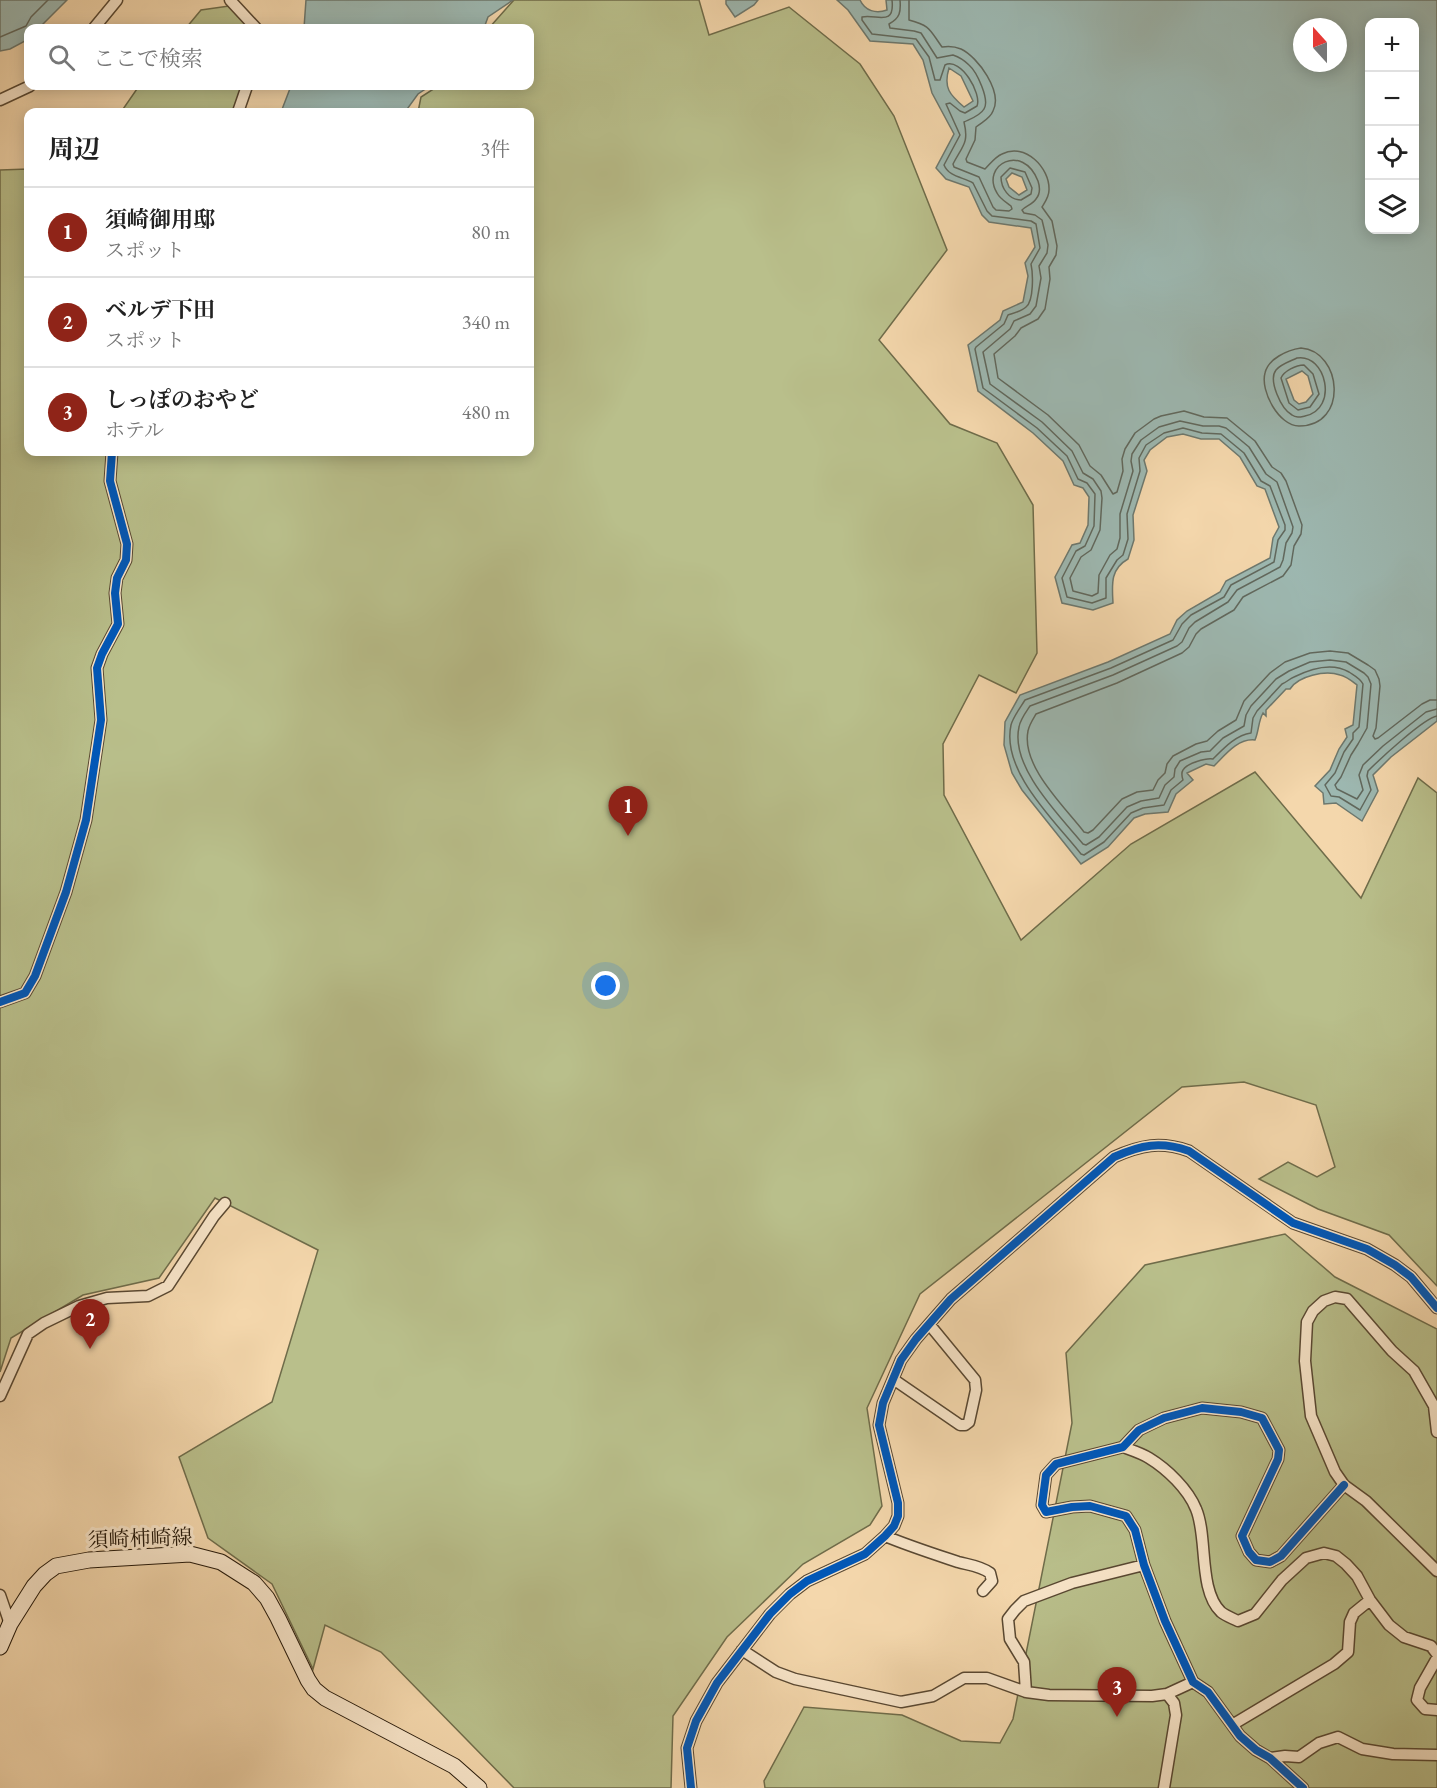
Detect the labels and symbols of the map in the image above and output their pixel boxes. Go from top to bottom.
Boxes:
north arrow [1293,18,1347,72]
pin: 1 [608,786,648,836]
your location [591,971,620,1000]
pin: 2 [70,1300,110,1349]
street label: 須崎柿崎線 [87,1523,193,1553]
pin: 3 [1098,1668,1136,1717]

